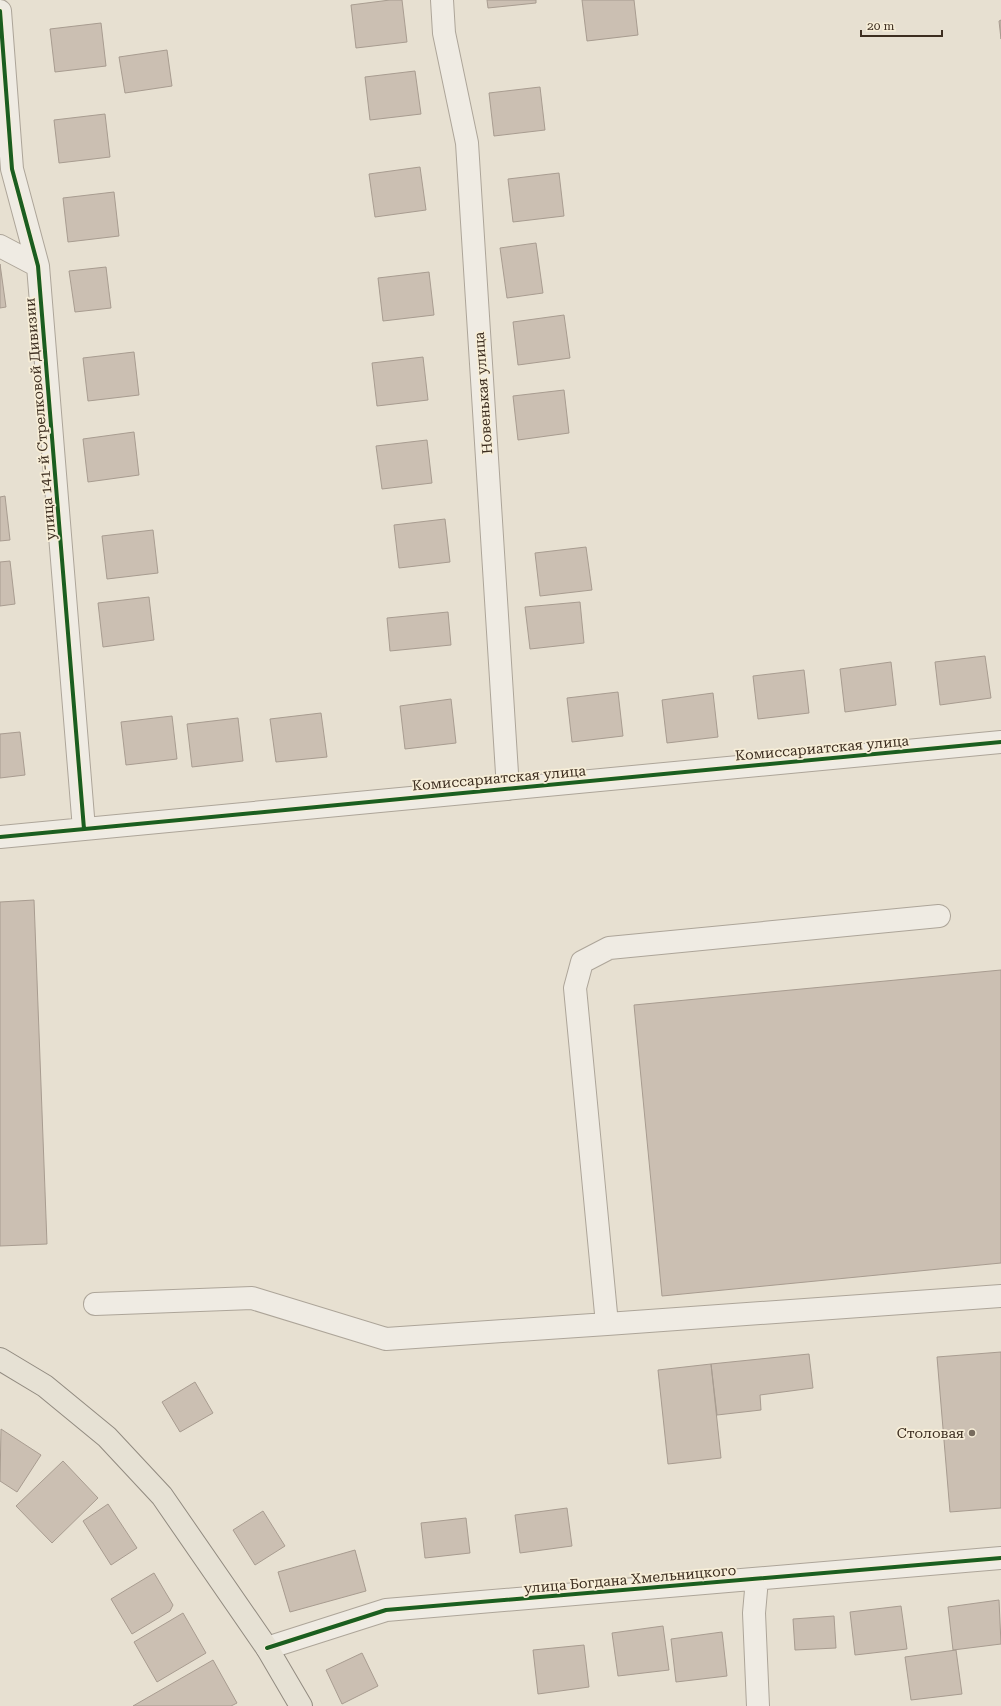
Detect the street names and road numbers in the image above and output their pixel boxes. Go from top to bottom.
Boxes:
street label: улица 141-й Стрелковой Дивизии [21,297,59,541]
street label: Новенькая улица [471,331,495,455]
street label: Комиссариатская улица [734,732,910,764]
street label: Комиссариатская улица [411,762,587,794]
street label: улица Богдана Хмельницкого [523,1562,737,1596]

